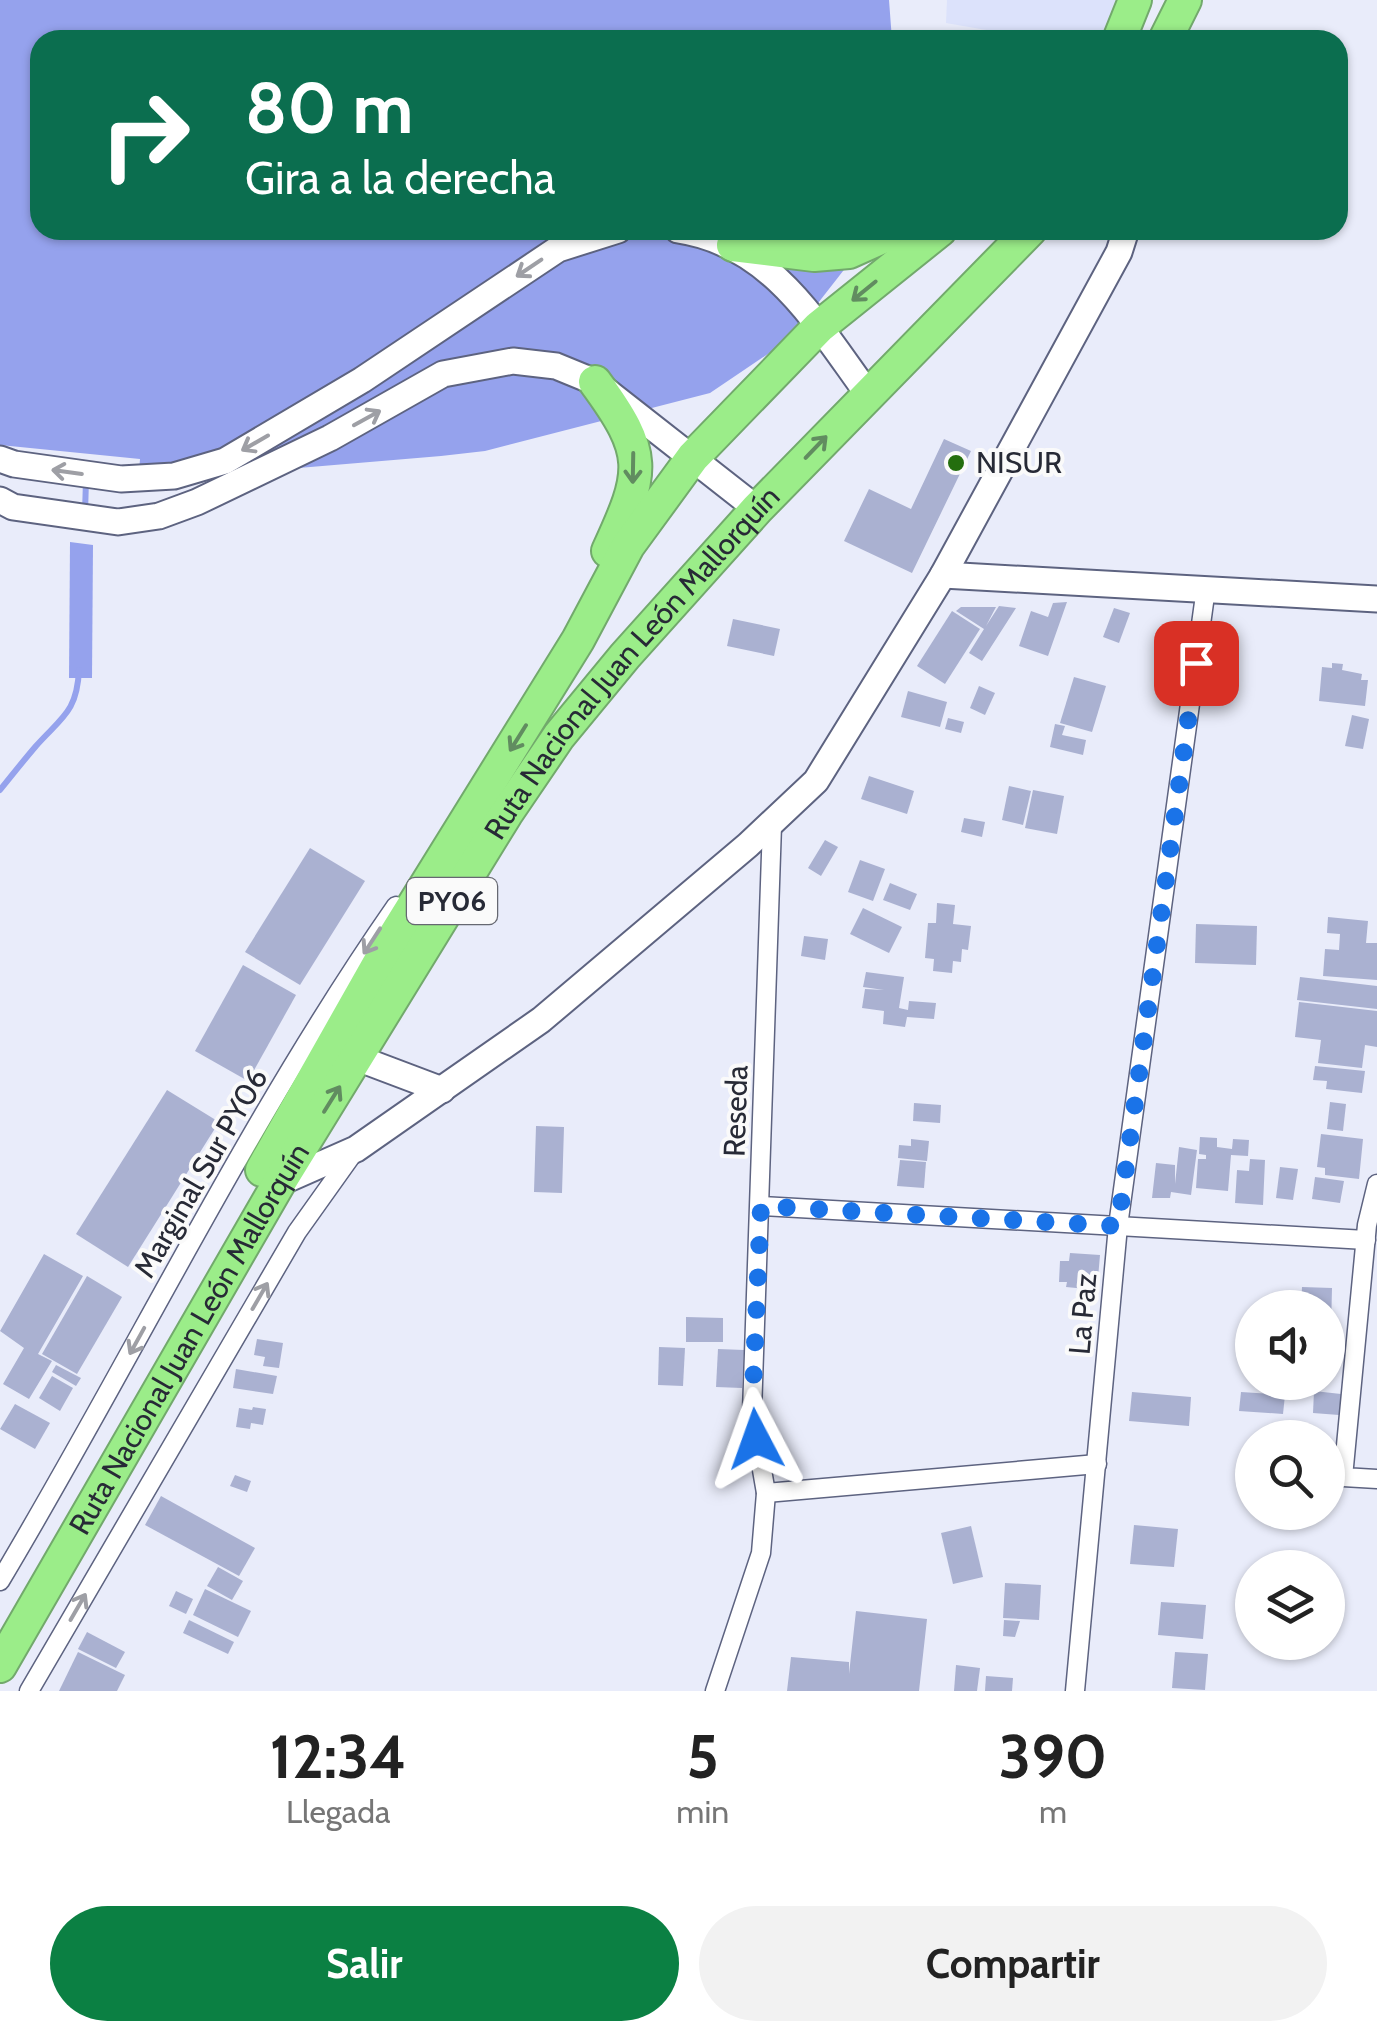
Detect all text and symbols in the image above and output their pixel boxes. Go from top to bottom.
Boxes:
text: 80 m [245,65,413,151]
icon: right [80,70,210,200]
text: Gira a la derecha [245,151,555,205]
one-way arrow [516,257,544,278]
one-way arrow [852,280,878,302]
one-way arrow [352,407,381,427]
one-way arrow [241,433,270,453]
one-way arrow [804,435,827,460]
place label: NISUR [976,444,1062,481]
one-way arrow [624,451,643,484]
marker: NISUR [945,452,967,474]
one-way arrow [52,462,84,480]
street label: Ruta Nacional Juan León Mallorquín [476,478,787,846]
pin [1154,621,1239,706]
icon: arrive [1169,636,1224,691]
one-way arrow [508,723,528,752]
road number: PY06 [407,878,497,924]
one-way arrow [362,926,383,954]
street label: Marginal Sur PY06 [126,1062,275,1284]
street label: Reseda [715,1064,756,1157]
one-way arrow [321,1085,342,1113]
street label: Ruta Nacional Juan León Mallorquín [61,1136,317,1541]
street label: La Paz [1061,1272,1104,1356]
one-way arrow [250,1282,270,1311]
map controls [1235,1290,1345,1660]
button: sound [1235,1290,1345,1400]
one-way arrow [126,1326,146,1356]
position arrow [704,1387,808,1491]
button: search [1235,1420,1345,1530]
button: layers [1235,1550,1345,1660]
one-way arrow [68,1593,88,1622]
text: 12:34 [270,1720,407,1793]
text: 5 [687,1720,719,1793]
text: 390 [999,1720,1107,1793]
text: Llegada [286,1792,390,1831]
text: min [676,1792,729,1831]
text: m [1039,1792,1067,1831]
button: Salir [50,1906,679,2021]
button: Compartir [699,1906,1327,2021]

